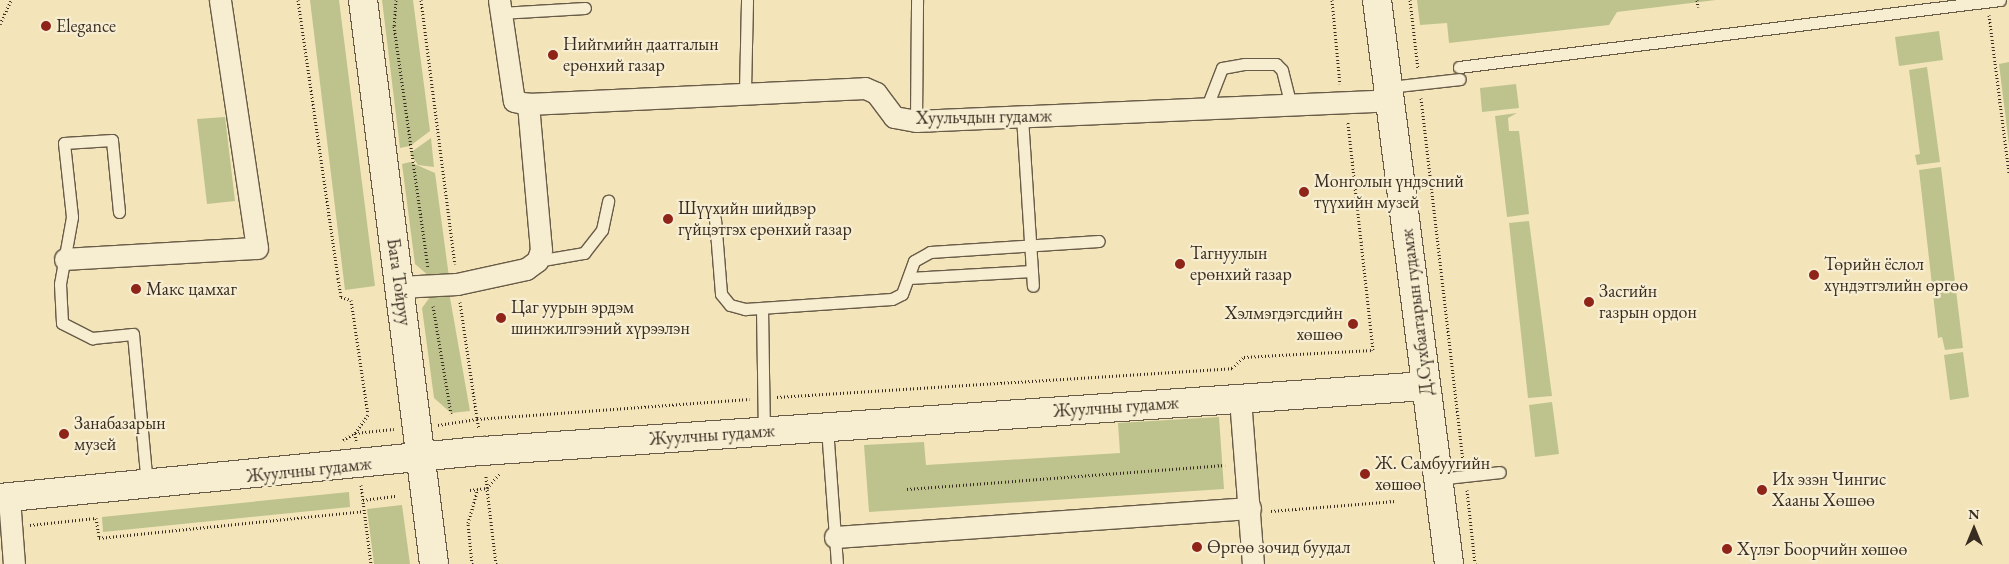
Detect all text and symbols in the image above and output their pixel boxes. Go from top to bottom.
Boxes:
place label: Elegance [56,15,116,37]
marker: Elegance [40,20,52,32]
place label: Нийгмийн даатгалын ерөнхий газар [563,34,719,76]
marker: Нийгмийн даатгалын ерөнхий газар [547,49,559,61]
street label: Хуульчдын гудамж [916,105,1052,129]
place label: Монголын үндэсний түүхийн музей [1314,171,1464,213]
marker: Монголын үндэсний түүхийн музей [1298,186,1310,198]
place label: Шүүхийн шийдвэр гүйцэтгэх ерөнхий газар [678,198,852,240]
marker: Шүүхийн шийдвэр гүйцэтгэх ерөнхий газар [662,213,674,225]
street label: Д.Сүхбаатарын гудамж [1396,227,1438,397]
street label: Бага Тойруу [382,237,416,327]
place label: Тагнуулын ерөнхий газар [1190,243,1292,286]
place label: Төрийн ёслол хүндэтгэлийн өргөө [1824,254,1968,296]
marker: Тагнуулын ерөнхий газар [1174,258,1186,270]
marker: Төрийн ёслол хүндэтгэлийн өргөө [1808,269,1820,281]
place label: Макс цамхаг [146,278,237,300]
place label: Засгийн газрын ордон [1599,281,1697,324]
marker: Макс цамхаг [130,283,142,295]
marker: Засгийн газрын ордон [1583,296,1595,308]
place label: Цаг уурын эрдэм шинжилгээний хүрээлэн [511,297,690,340]
place label: Хэлмэгдэгсдийн хөшөө [1225,303,1343,346]
marker: Цаг уурын эрдэм шинжилгээний хүрээлэн [495,312,507,324]
marker: Хэлмэгдэгсдийн хөшөө [1347,318,1359,330]
street label: Жуулчны гудамж [1052,392,1180,422]
place label: Занабазарын музей [74,413,166,456]
street label: Жуулчны гудамж [648,420,776,450]
marker: Занабазарын музей [58,428,70,440]
street label: Жуулчны гудамж [245,453,373,487]
place label: Ж. Самбуугийн хөшөө [1375,453,1490,496]
marker: Ж. Самбуугийн хөшөө [1359,468,1371,480]
place label: Их эзэн Чингис Хааны Хөшөө [1772,469,1886,512]
marker: Их эзэн Чингис Хааны Хөшөө [1756,484,1768,496]
north arrow [1949,504,1999,554]
text: N [1968,505,1980,523]
place label: Өргөө зочид буудал [1207,536,1350,558]
place label: Хүлэг Боорчийн хөшөө [1737,538,1907,560]
marker: Өргөө зочид буудал [1191,541,1203,553]
marker: Хүлэг Боорчийн хөшөө [1721,543,1733,555]

